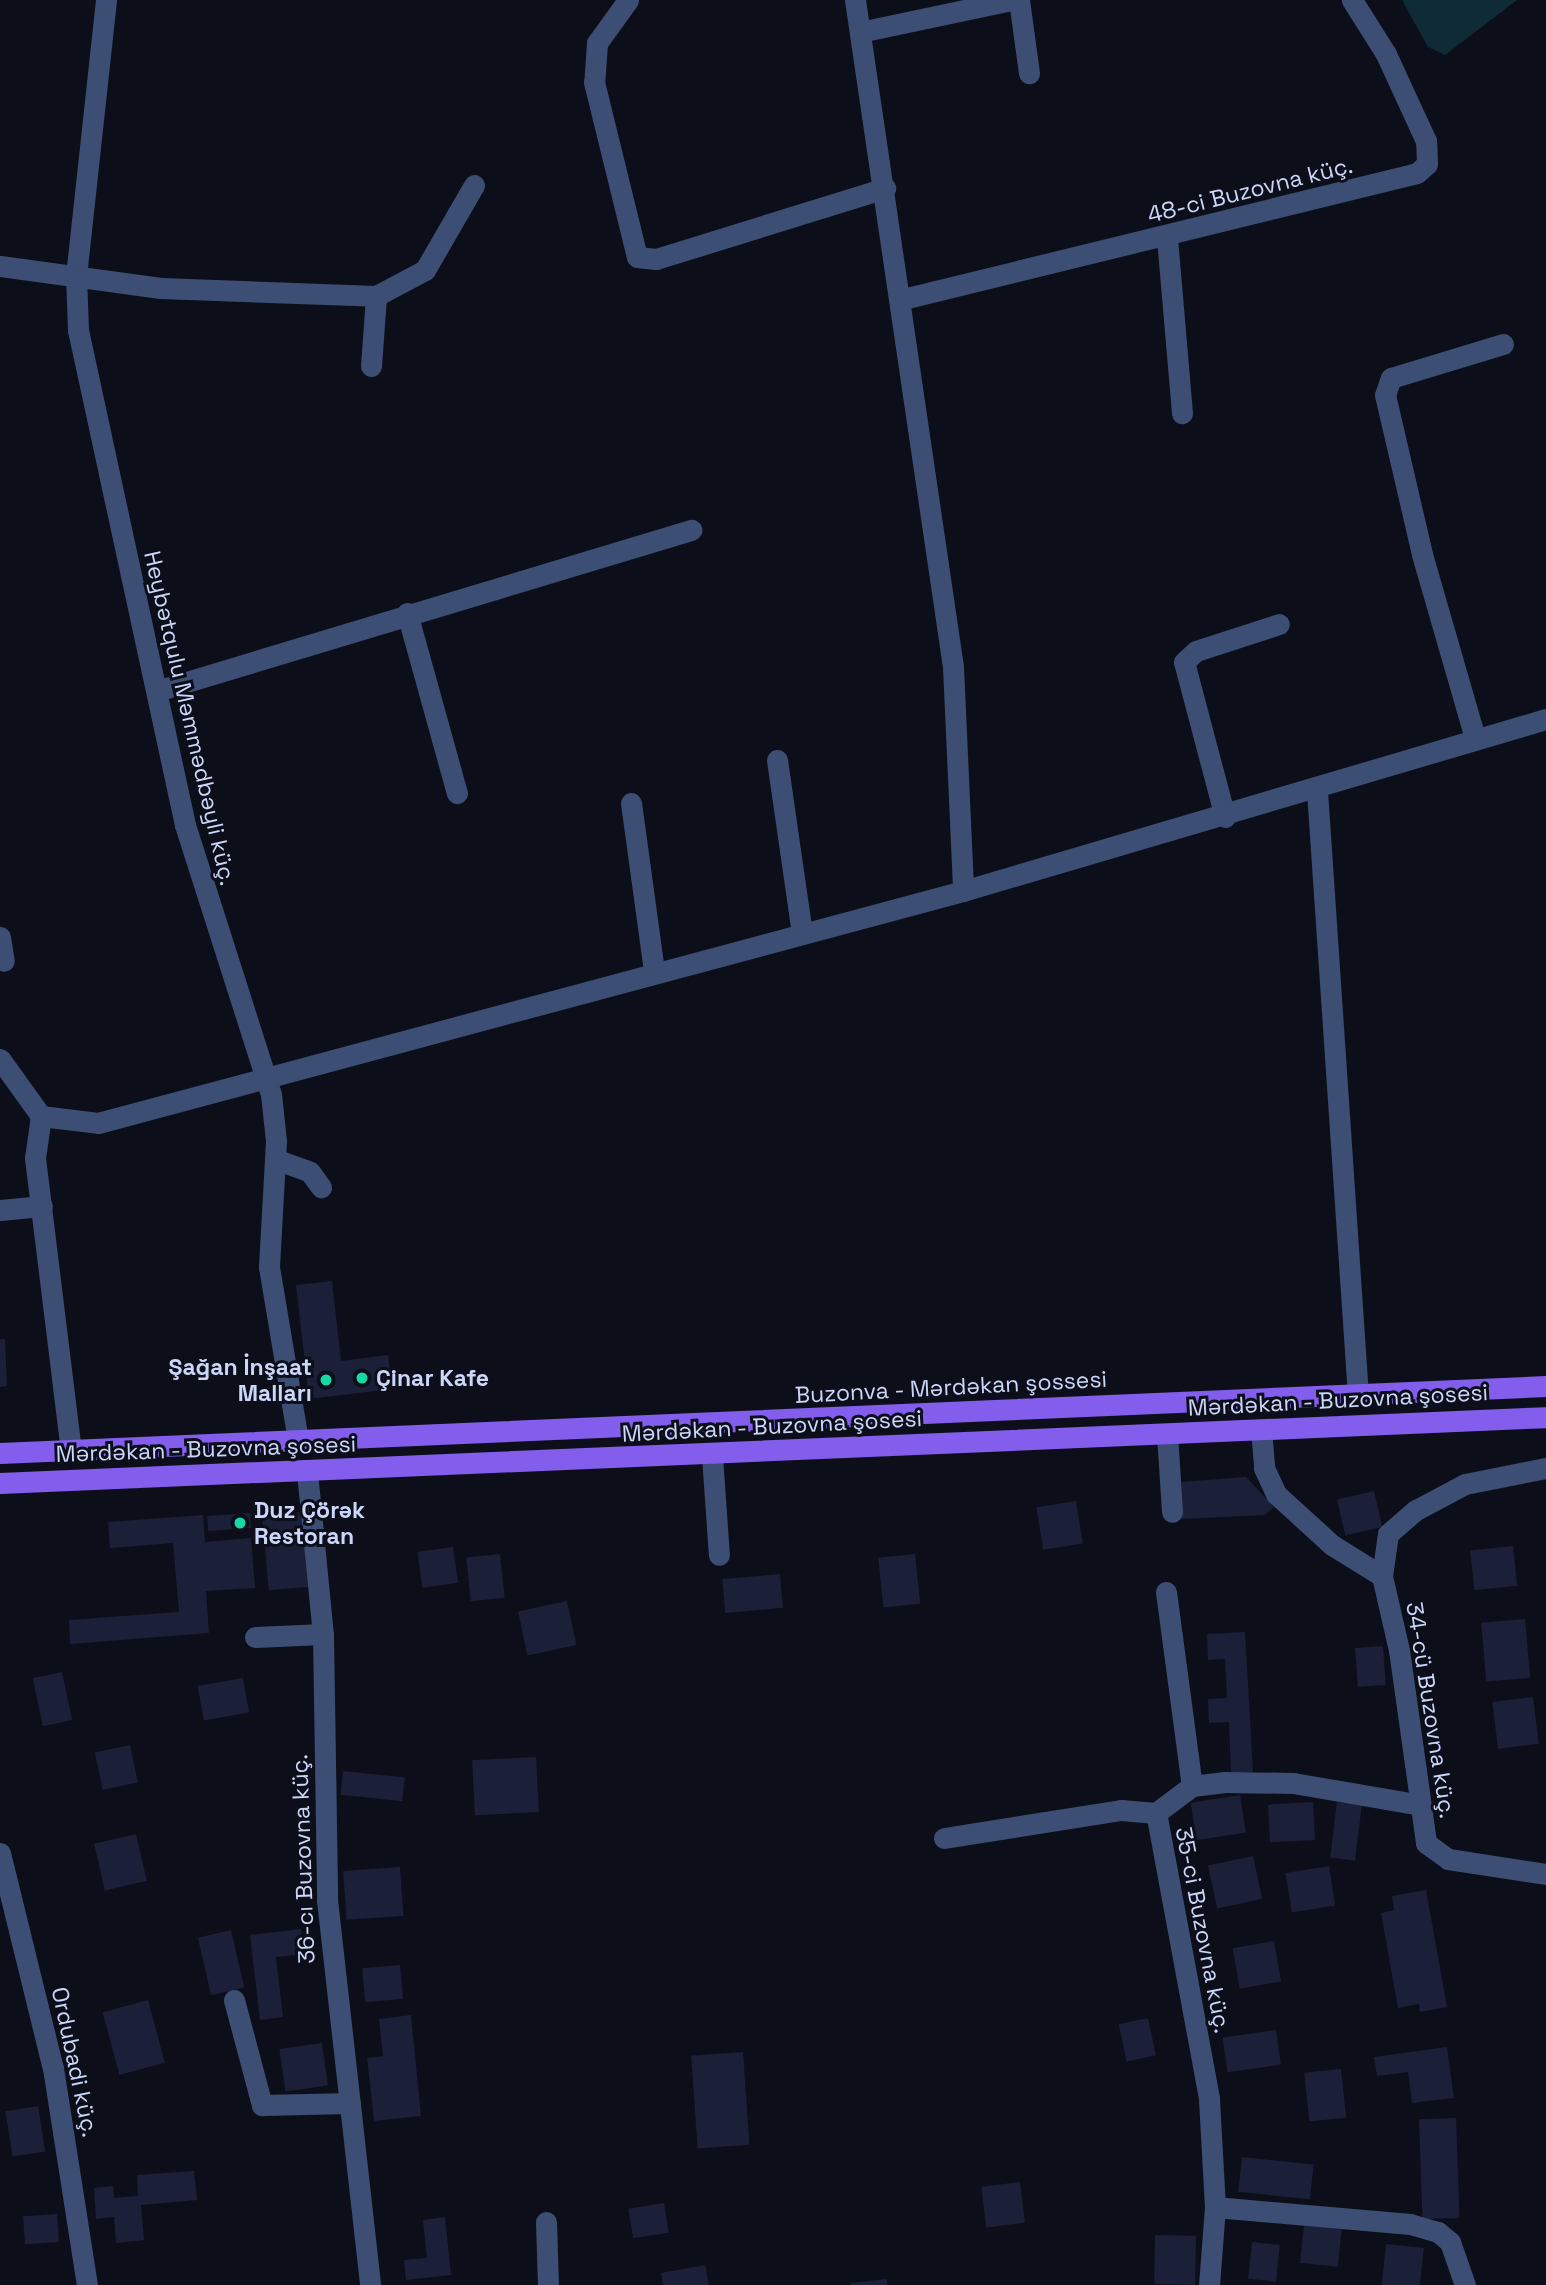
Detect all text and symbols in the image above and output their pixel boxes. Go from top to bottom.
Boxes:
street label: 48-ci Buzovna küç. [1145,151,1355,229]
street label: Heybətqulu Məmmədbəyli küç. [138,548,242,888]
place label: Şağan İnşaat Malları [169,1353,312,1407]
place label: Çinar Kafe [376,1364,489,1392]
street label: Buzonva - Mərdəkan şossesi [794,1365,1108,1409]
marker: Çinar Kafe [354,1370,370,1386]
marker: Şağan İnşaat Malları [318,1372,334,1388]
street label: Mərdəkan - Buzovna şosesi [1187,1378,1489,1422]
street label: Mərdəkan - Buzovna şosesi [621,1404,923,1448]
street label: Mərdəkan - Buzovna şosesi [55,1430,357,1468]
place label: Duz Çörək Restoran [254,1496,365,1550]
marker: Duz Çörək Restoran [232,1515,248,1531]
street label: 34-cü Buzovna küç. [1400,1600,1462,1820]
street label: 36-cı Buzovna küç. [286,1754,320,1964]
street label: 35-ci Buzovna küç. [1169,1825,1237,2035]
street label: Ordubadi küç. [46,1985,104,2139]

